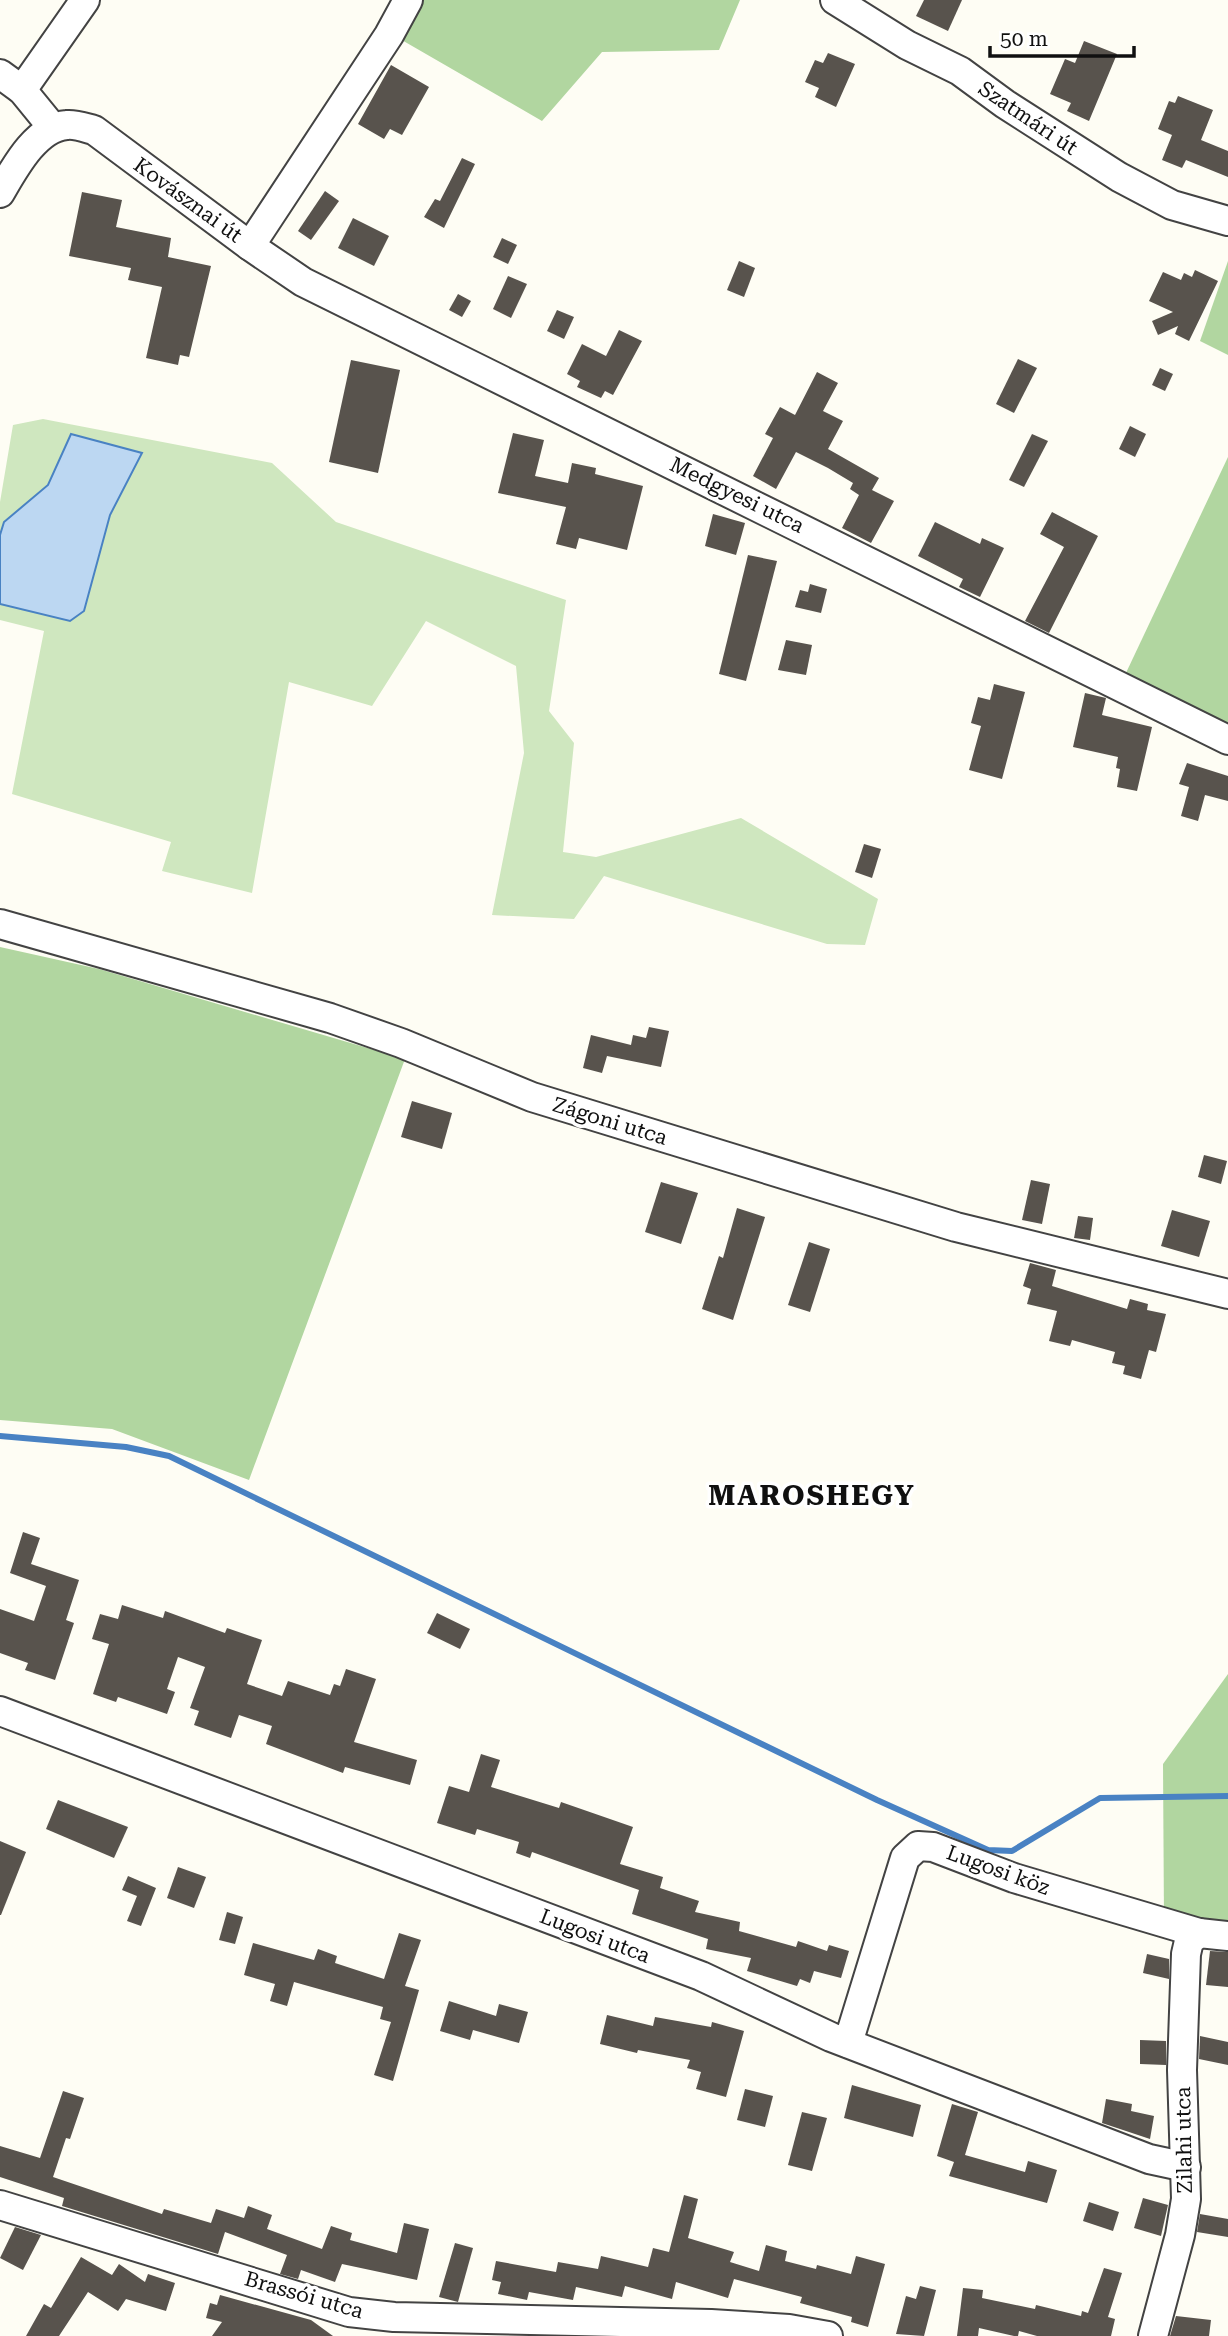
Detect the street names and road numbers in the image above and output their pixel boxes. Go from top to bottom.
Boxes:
street label: Szatmári út [974,76,1082,160]
street label: Kovásznai út [129,153,247,247]
street label: Medgyesi utca [666,452,809,538]
street label: Zágoni utca [550,1092,671,1150]
street label: Lugosi köz [943,1840,1053,1900]
street label: Lugosi utca [536,1904,654,1968]
street label: Zilahi utca [1171,2086,1197,2194]
street label: Brassói utca [242,2267,367,2324]

